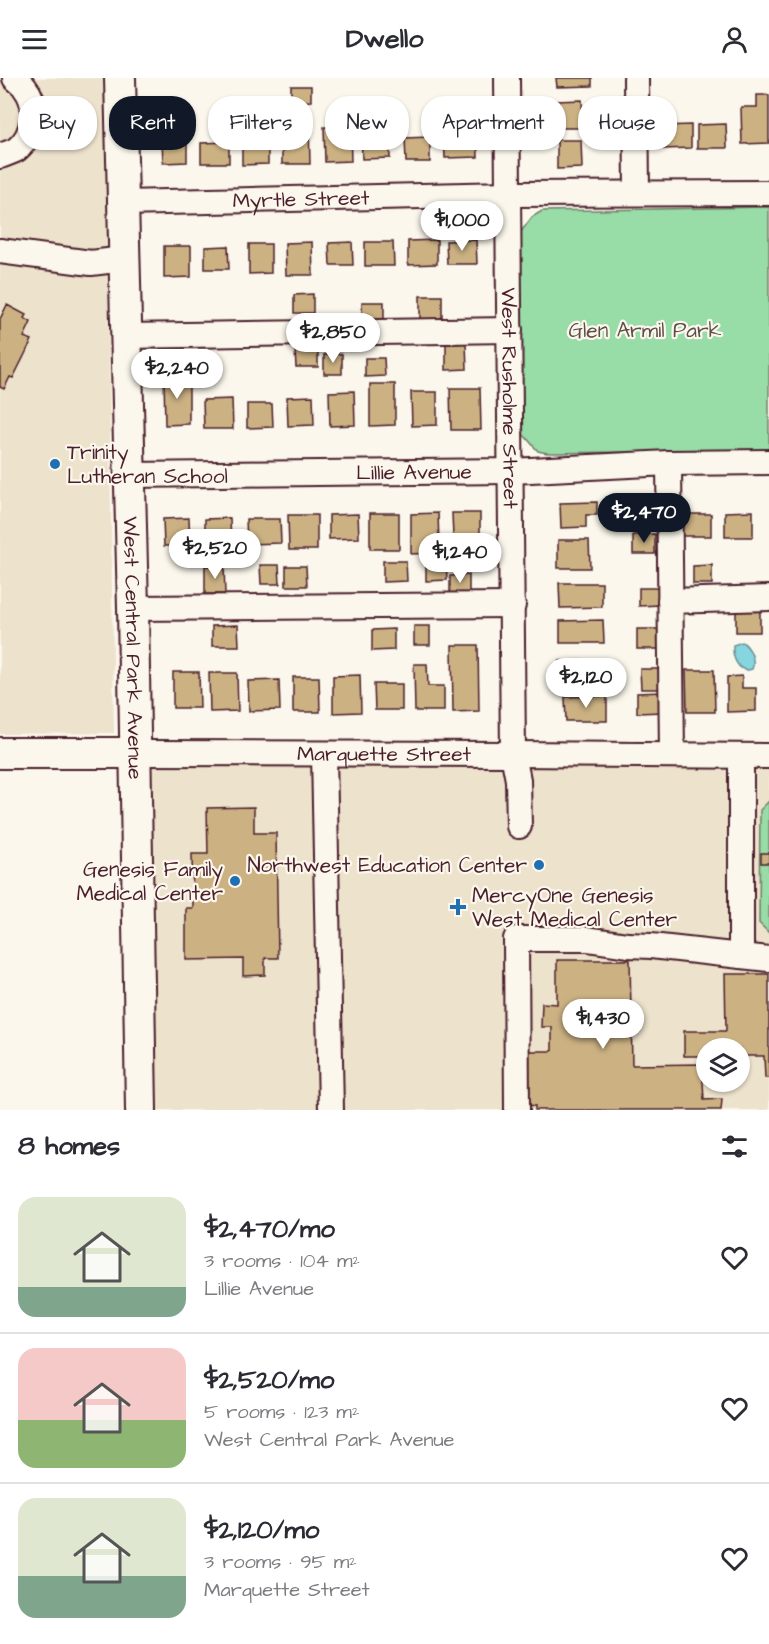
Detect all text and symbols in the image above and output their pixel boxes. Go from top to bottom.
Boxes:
text: Dwello [346,20,423,58]
icon: menu [18,23,51,56]
icon: person [718,23,751,56]
chip: Buy [18,96,97,150]
chip: Rent [109,96,196,150]
chip: Filters [208,96,313,150]
chip: New [325,96,409,150]
chip: Apartment [421,96,566,150]
chip: House [578,96,677,150]
street label: Myrtle Street [232,183,370,217]
pin: $1,000 [413,201,511,252]
text: $1,000 [434,206,490,234]
street label: West Rusholme Street [494,287,525,509]
pin: $2,850 [284,313,382,364]
park label: Glen Armil Park [569,316,722,345]
text: $2,850 [300,318,366,346]
pin: $2,240 [128,349,226,400]
text: $2,240 [145,354,209,382]
place label: Trinity Lutheran School [67,438,228,491]
marker: Trinity Lutheran School [48,457,62,471]
street label: Lillie Avenue [356,457,472,487]
pin: $2,470 [595,493,693,544]
text: $2,470 [612,498,676,526]
street label: West Central Park Avenue [116,516,150,780]
pin: $2,520 [166,529,264,580]
pin: $1,240 [411,533,509,584]
text: $2,520 [183,534,247,562]
text: $1,240 [433,538,487,566]
pin: $2,120 [537,658,635,709]
text: $2,120 [560,663,612,691]
street label: Marquette Street [297,739,472,768]
place label: Northwest Education Center [247,851,527,880]
place label: Genesis Family Medical Center [76,855,223,908]
marker: Northwest Education Center [532,858,546,872]
marker: Genesis Family Medical Center [228,874,242,888]
place label: MercyOne Genesis West Medical Center [472,881,677,934]
marker: MercyOne Genesis West Medical Center [449,898,467,916]
pin: $1,430 [554,999,652,1050]
text: $1,430 [576,1004,630,1032]
map controls [696,1038,750,1092]
button: layers [696,1038,750,1092]
text: 8 homes [18,1128,120,1164]
icon: filters [718,1130,751,1163]
text: $2,470/mo [204,1211,335,1247]
icon: home [66,1221,138,1293]
icon: heart [718,1241,751,1274]
text: 3 rooms · 104 m² [204,1247,360,1275]
text: Lillie Avenue [204,1275,314,1303]
text: $2,520/mo [204,1362,334,1398]
icon: home [66,1372,138,1444]
icon: heart [718,1392,751,1425]
text: 5 rooms · 123 m² [204,1398,359,1426]
text: West Central Park Avenue [204,1426,454,1454]
text: $2,120/mo [204,1512,319,1548]
icon: home [66,1522,138,1594]
icon: heart [718,1542,751,1575]
text: 3 rooms · 95 m² [204,1548,357,1576]
text: Marquette Street [204,1576,370,1604]

